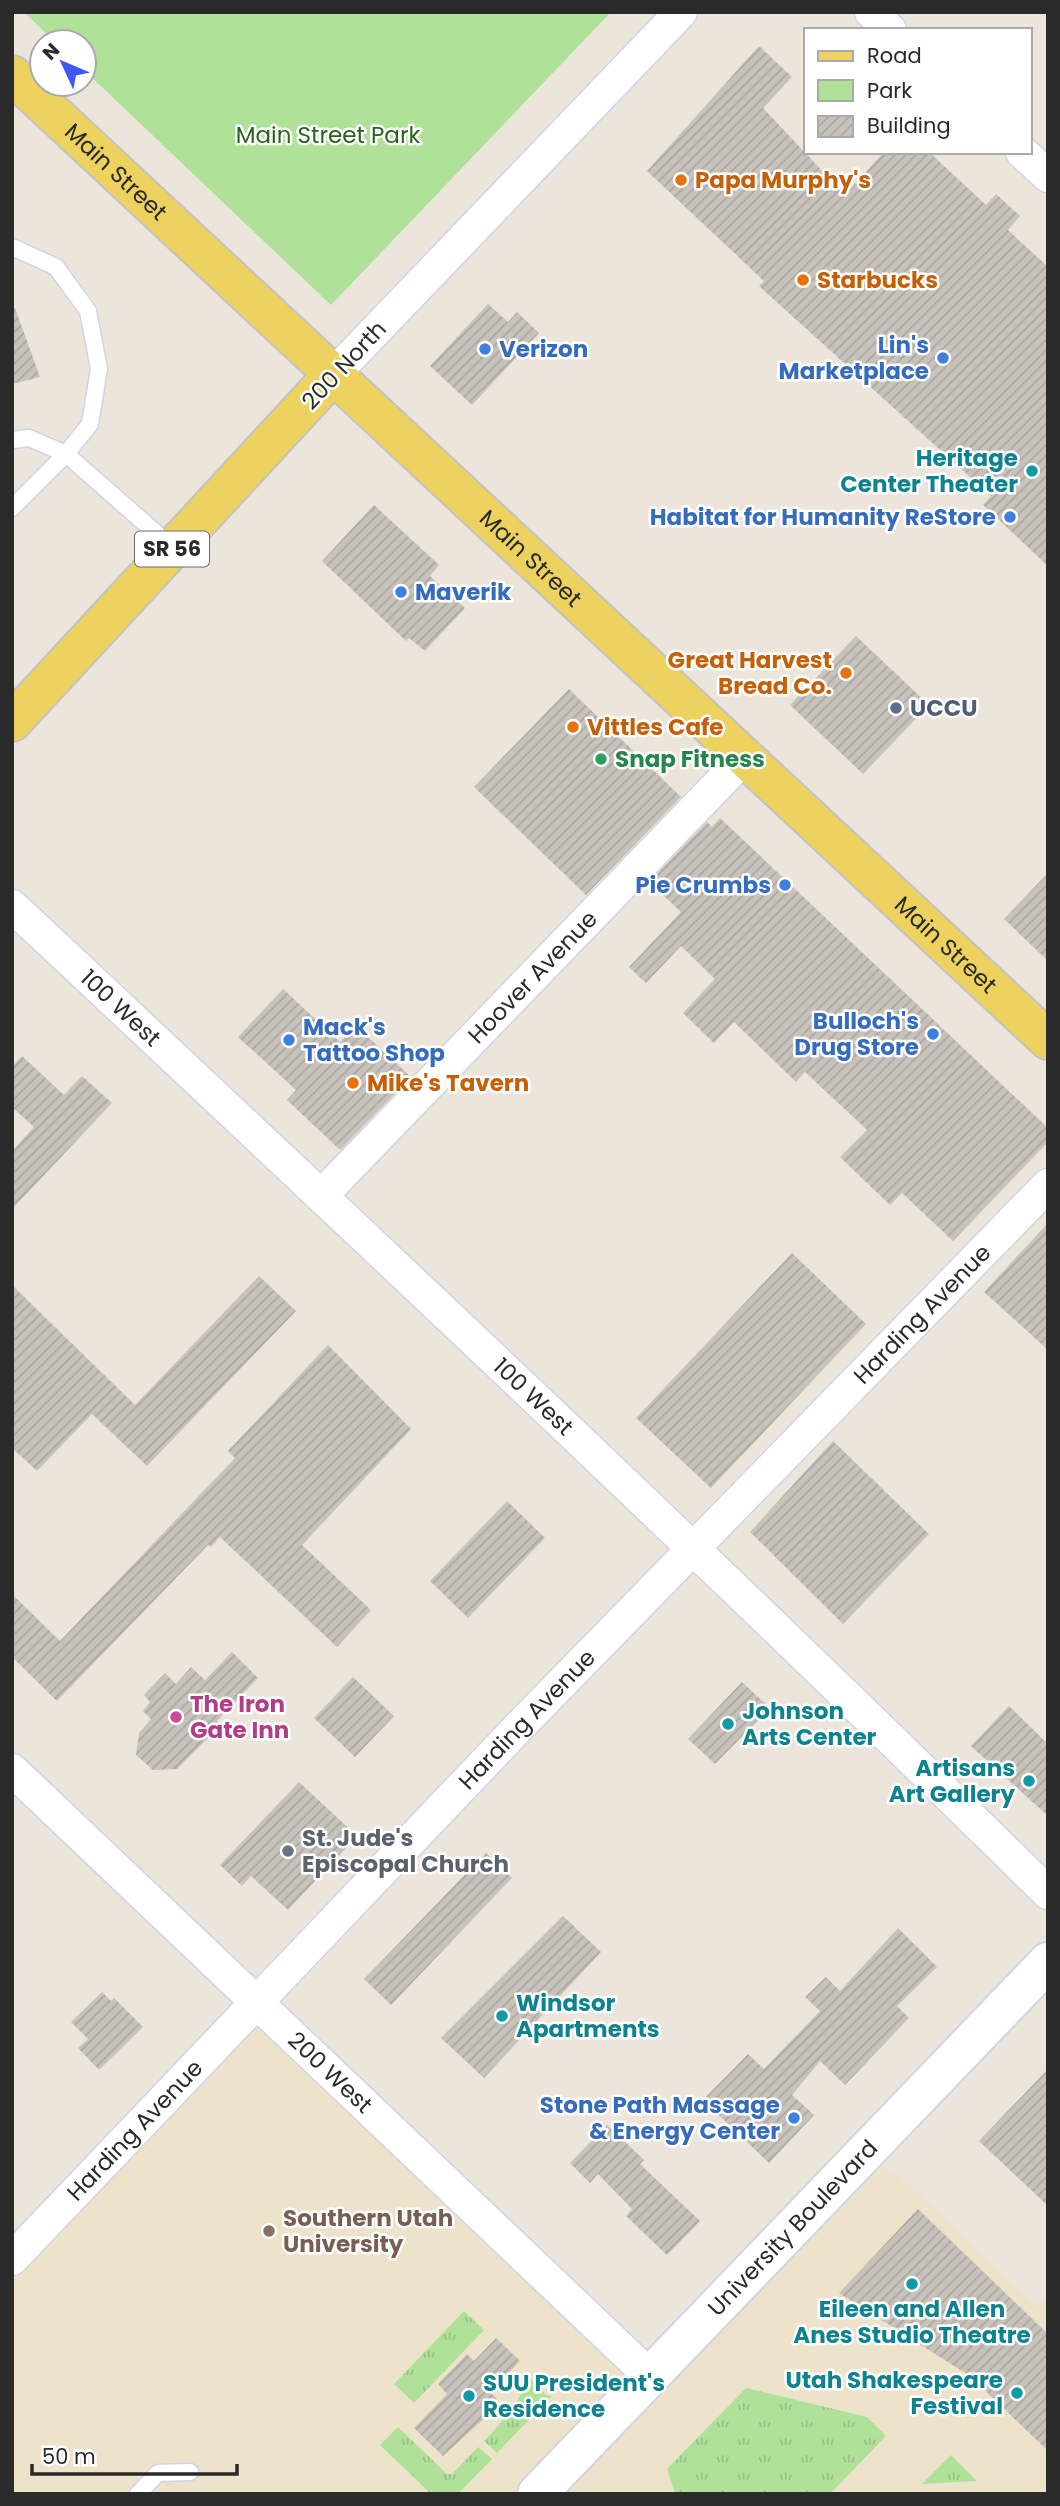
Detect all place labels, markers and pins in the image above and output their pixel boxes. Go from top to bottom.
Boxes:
place label: Papa Murphy's [695,164,871,196]
marker: Papa Murphy's [673,172,689,188]
place label: Starbucks [817,264,938,296]
marker: Starbucks [795,272,811,288]
place label: Lin's Marketplace [779,329,929,387]
place label: Verizon [499,333,588,365]
marker: Verizon [477,341,493,357]
marker: Lin's Marketplace [935,350,951,366]
place label: Heritage Center Theater [840,442,1018,500]
marker: Heritage Center Theater [1024,463,1040,479]
place label: Habitat for Humanity ReStore [650,501,996,533]
marker: Habitat for Humanity ReStore [1002,509,1018,525]
place label: Maverik [415,576,512,608]
marker: Maverik [393,584,409,600]
place label: Great Harvest Bread Co. [668,644,832,702]
marker: Great Harvest Bread Co. [838,665,854,681]
place label: UCCU [910,692,977,724]
marker: UCCU [888,700,904,716]
place label: Vittles Cafe [587,711,724,743]
marker: Vittles Cafe [565,719,581,735]
place label: Snap Fitness [615,743,765,775]
marker: Snap Fitness [593,751,609,767]
place label: Pie Crumbs [635,869,771,901]
marker: Pie Crumbs [777,877,793,893]
place label: Bulloch's Drug Store [794,1005,919,1063]
place label: Mack's Tattoo Shop [303,1011,445,1069]
marker: Bulloch's Drug Store [925,1026,941,1042]
marker: Mack's Tattoo Shop [281,1032,297,1048]
place label: Mike's Tavern [367,1067,529,1099]
marker: Mike's Tavern [345,1075,361,1091]
place label: The Iron Gate Inn [190,1688,289,1746]
place label: Johnson Arts Center [742,1695,877,1753]
marker: The Iron Gate Inn [168,1709,184,1725]
marker: Johnson Arts Center [720,1716,736,1732]
place label: Artisans Art Gallery [889,1752,1015,1810]
marker: Artisans Art Gallery [1021,1773,1037,1789]
place label: St. Jude's Episcopal Church [302,1822,509,1880]
marker: St. Jude's Episcopal Church [280,1843,296,1859]
place label: Windsor Apartments [516,1987,660,2045]
marker: Windsor Apartments [494,2008,510,2024]
place label: Stone Path Massage & Energy Center [540,2089,780,2147]
marker: Stone Path Massage & Energy Center [786,2110,802,2126]
place label: Southern Utah University [283,2202,453,2260]
marker: Southern Utah University [261,2223,277,2239]
marker: Eileen and Allen Anes Studio Theatre [904,2276,920,2292]
place label: Eileen and Allen Anes Studio Theatre [793,2293,1031,2351]
place label: Utah Shakespeare Festival [786,2364,1003,2422]
place label: SUU President's Residence [483,2367,665,2425]
marker: Utah Shakespeare Festival [1009,2385,1025,2401]
marker: SUU President's Residence [461,2388,477,2404]

